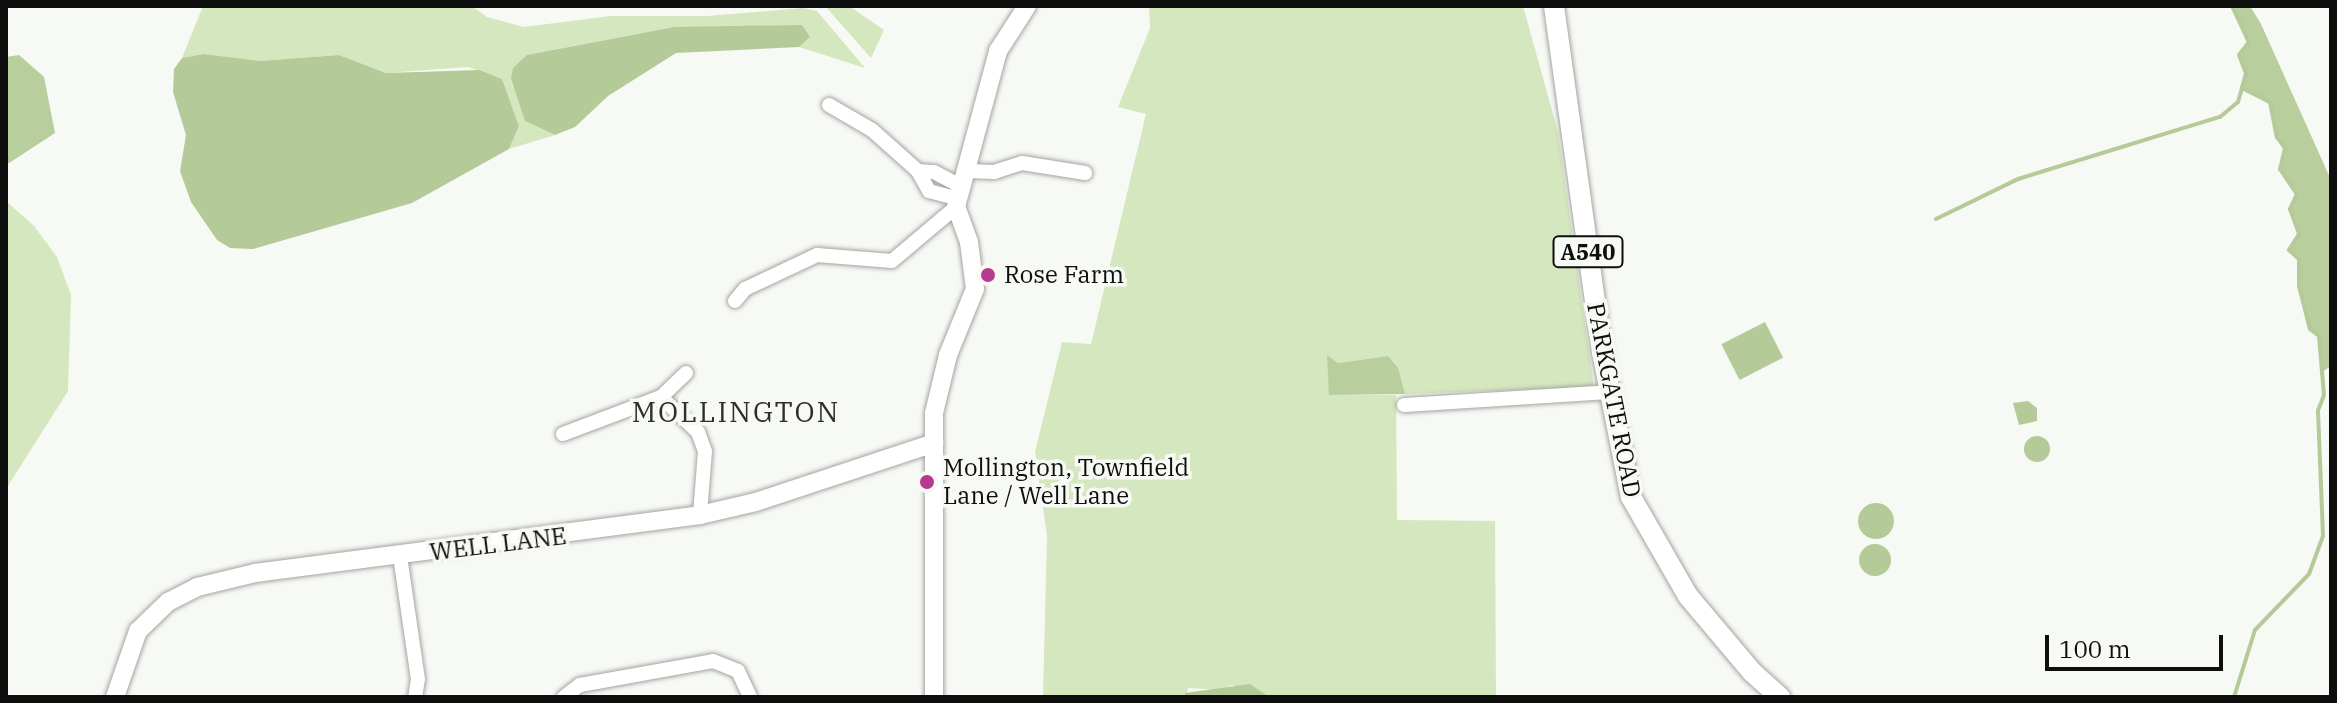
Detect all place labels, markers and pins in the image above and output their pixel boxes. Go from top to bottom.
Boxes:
place label: Rose Farm [1004,261,1124,289]
marker: Rose Farm [979,266,997,284]
place label: Mollington, Townfield Lane / Well Lane [943,454,1189,510]
marker: Mollington, Townfield Lane / Well Lane [918,473,936,491]

